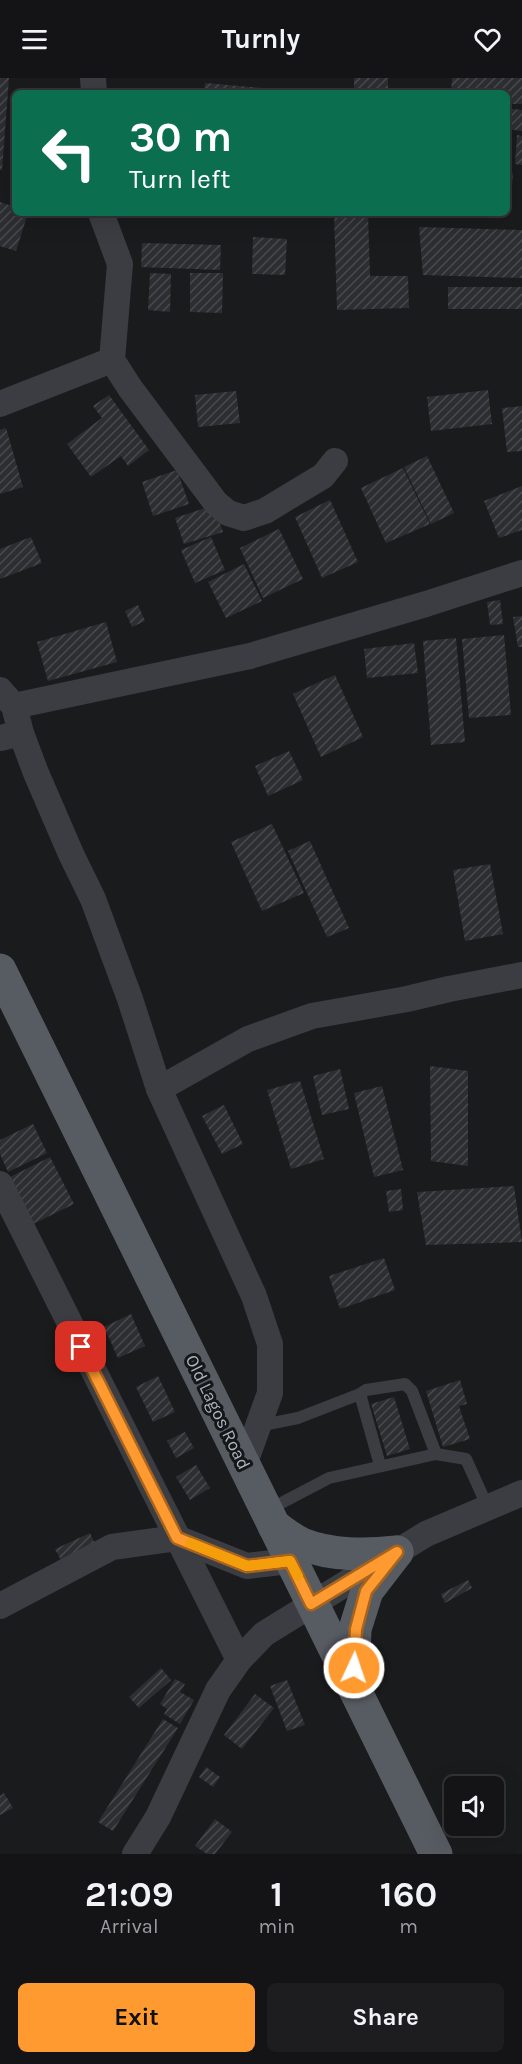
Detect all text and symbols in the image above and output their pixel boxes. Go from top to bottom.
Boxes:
icon: menu [18,23,51,56]
text: Turnly [222,23,300,55]
icon: heart [471,23,504,56]
text: 30 m [129,112,232,162]
icon: left [30,114,108,192]
text: Turn left [129,163,230,195]
pin [55,1321,106,1372]
icon: arrive [64,1330,97,1363]
street label: Old Lagos Road [181,1351,255,1473]
position arrow [322,1636,386,1700]
map controls [444,1776,504,1836]
button: sound [444,1776,504,1836]
text: 21:09 [85,1873,174,1915]
text: 1 [270,1873,283,1915]
text: 160 [380,1873,437,1915]
text: Arrival [100,1915,158,1938]
text: min [258,1915,295,1938]
text: m [399,1915,418,1938]
button: Exit [18,1983,255,2052]
button: Share [267,1983,504,2052]

